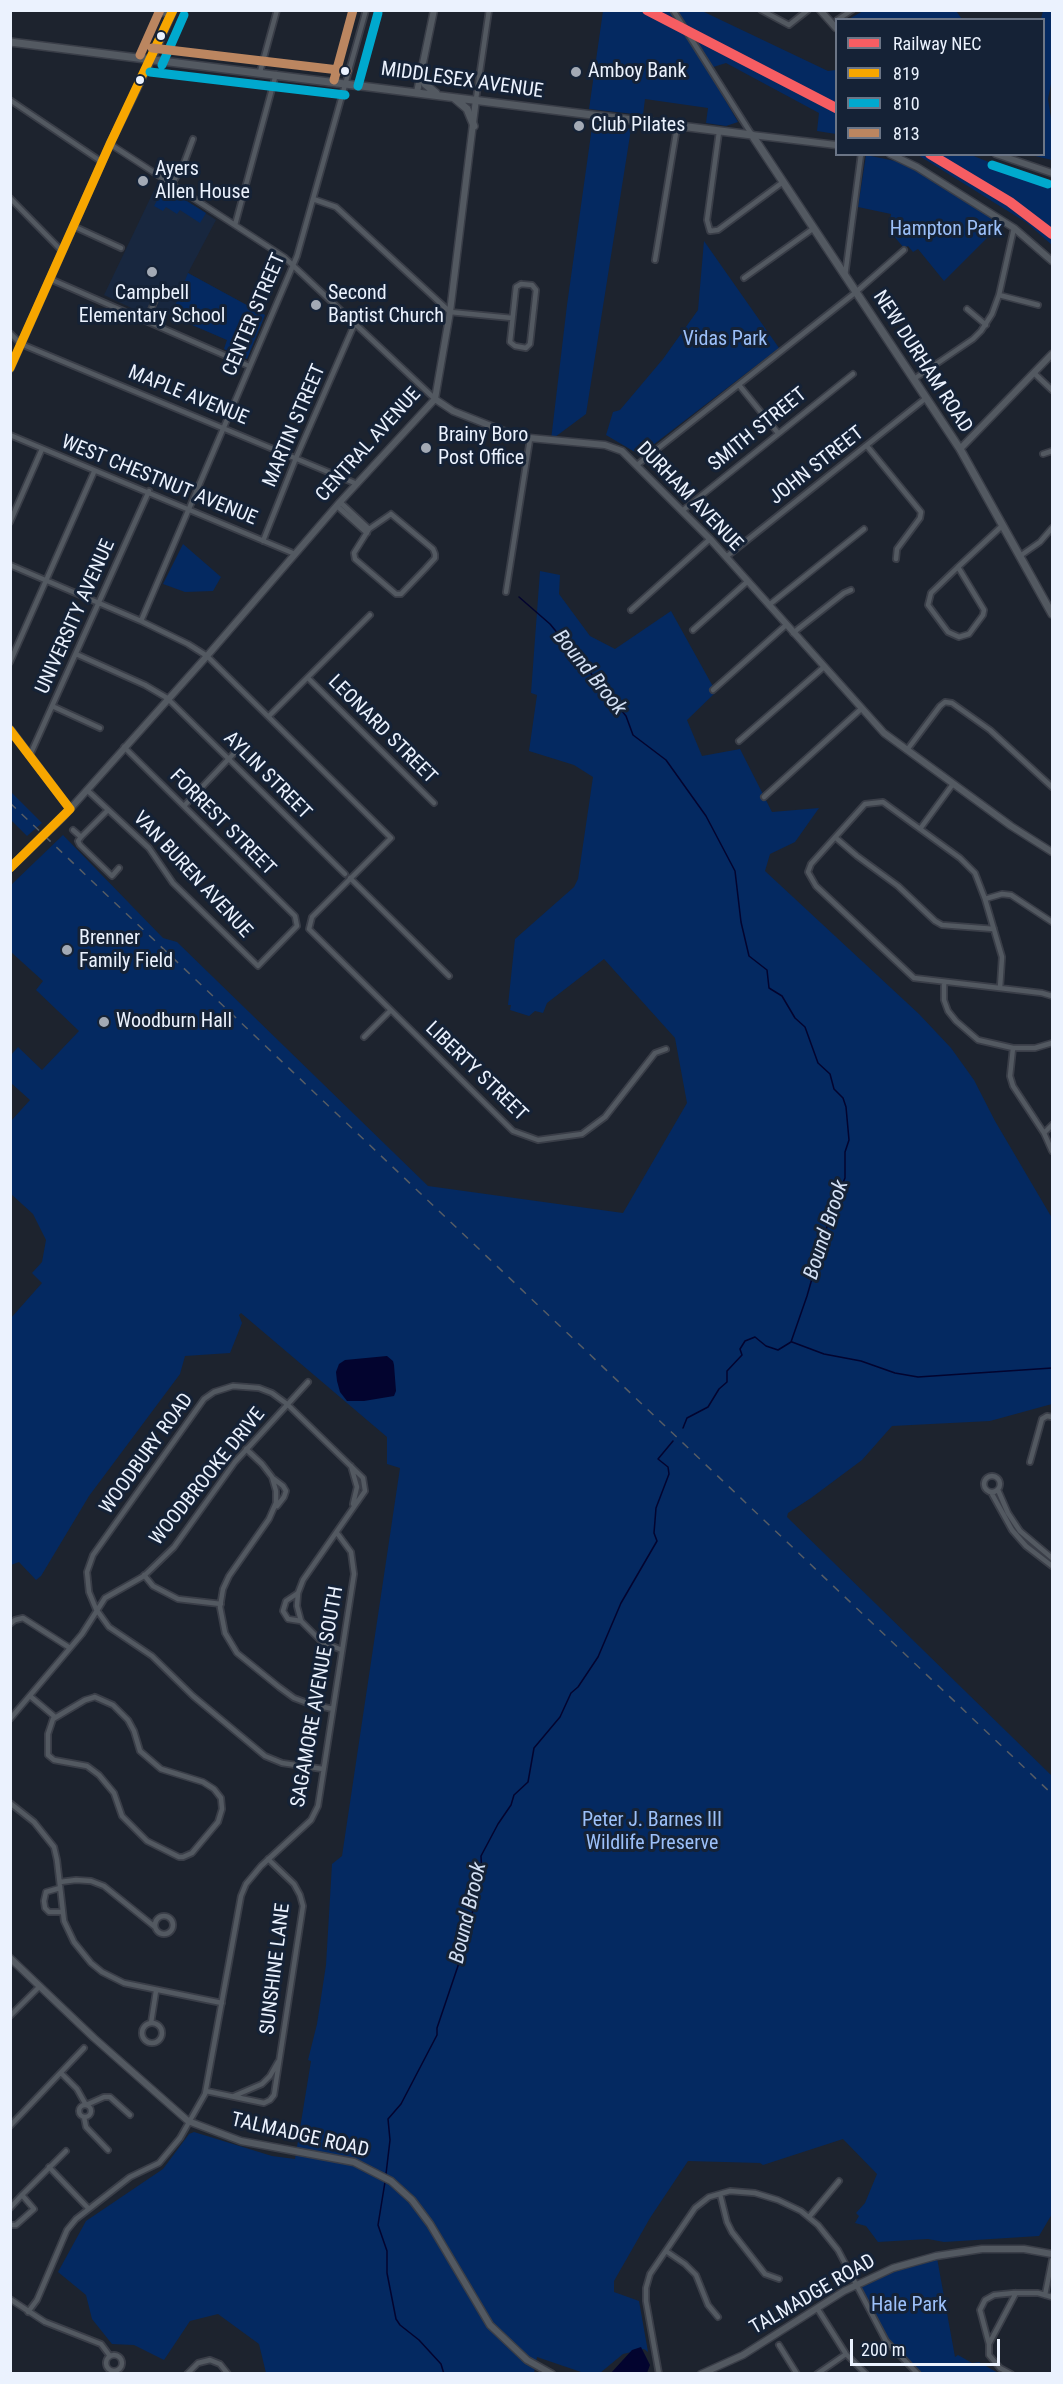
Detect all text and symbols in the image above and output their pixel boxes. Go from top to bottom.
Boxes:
legend [835,18,1045,156]
unlabelled marker [155,30,167,42]
text: Railway NEC [893,33,982,54]
street label: MIDDLESEX AVENUE [379,58,545,104]
place label: Amboy Bank [588,60,686,84]
text: 819 [893,63,920,84]
unlabelled marker [339,65,351,77]
marker: Amboy Bank [569,65,583,79]
unlabelled marker [134,74,146,86]
text: 810 [893,93,920,114]
place label: Club Pilates [591,114,685,138]
marker: Club Pilates [572,119,586,133]
text: 813 [893,123,920,144]
place label: Ayers Allen House [155,158,250,205]
marker: Ayers Allen House [136,174,150,188]
park label: Hampton Park [890,218,1002,242]
street label: CENTER STREET [218,250,292,380]
marker: Campbell Elementary School [145,265,159,279]
place label: Campbell Elementary School [79,282,225,329]
place label: Second Baptist Church [328,282,444,329]
street label: NEW DURHAM ROAD [867,286,977,438]
marker: Second Baptist Church [309,298,323,312]
park label: Vidas Park [683,328,767,352]
street label: MAPLE AVENUE [124,361,252,431]
street label: MARTIN STREET [258,361,332,491]
street label: CENTRAL AVENUE [311,383,427,507]
street label: SMITH STREET [704,383,812,477]
street label: JOHN STREET [765,422,869,510]
place label: Brainy Boro Post Office [438,424,528,471]
street label: WEST CHESTNUT AVENUE [58,431,260,531]
street label: DURHAM AVENUE [631,437,747,557]
marker: Brainy Boro Post Office [419,441,433,455]
street label: UNIVERSITY AVENUE [31,536,121,698]
water label: Bound Brook [547,625,631,721]
street label: LEONARD STREET [323,671,441,789]
street label: AYLIN STREET [218,727,316,825]
street label: FORREST STREET [164,765,280,881]
street label: VAN BUREN AVENUE [127,807,257,943]
place label: Brenner Family Field [79,927,173,974]
marker: Brenner Family Field [60,943,74,957]
place label: Woodburn Hall [116,1010,232,1034]
marker: Woodburn Hall [97,1015,111,1029]
street label: LIBERTY STREET [420,1017,532,1127]
water label: Bound Brook [799,1177,855,1283]
street label: WOODBURY ROAD [95,1389,199,1519]
street label: WOODBROOKE DRIVE [145,1403,271,1551]
street label: SAGAMORE AVENUE SOUTH [287,1585,349,1809]
park label: Peter J. Barnes III Wildlife Preserve [582,1809,722,1856]
water label: Bound Brook [445,1860,493,1966]
street label: SUNSHINE LANE [256,1902,296,2036]
street label: TALMADGE ROAD [229,2108,371,2164]
street label: TALMADGE ROAD [746,2249,880,2341]
park label: Hale Park [871,2294,947,2318]
scale bar [853,2327,1003,2365]
text: 200 m [861,2339,905,2360]

